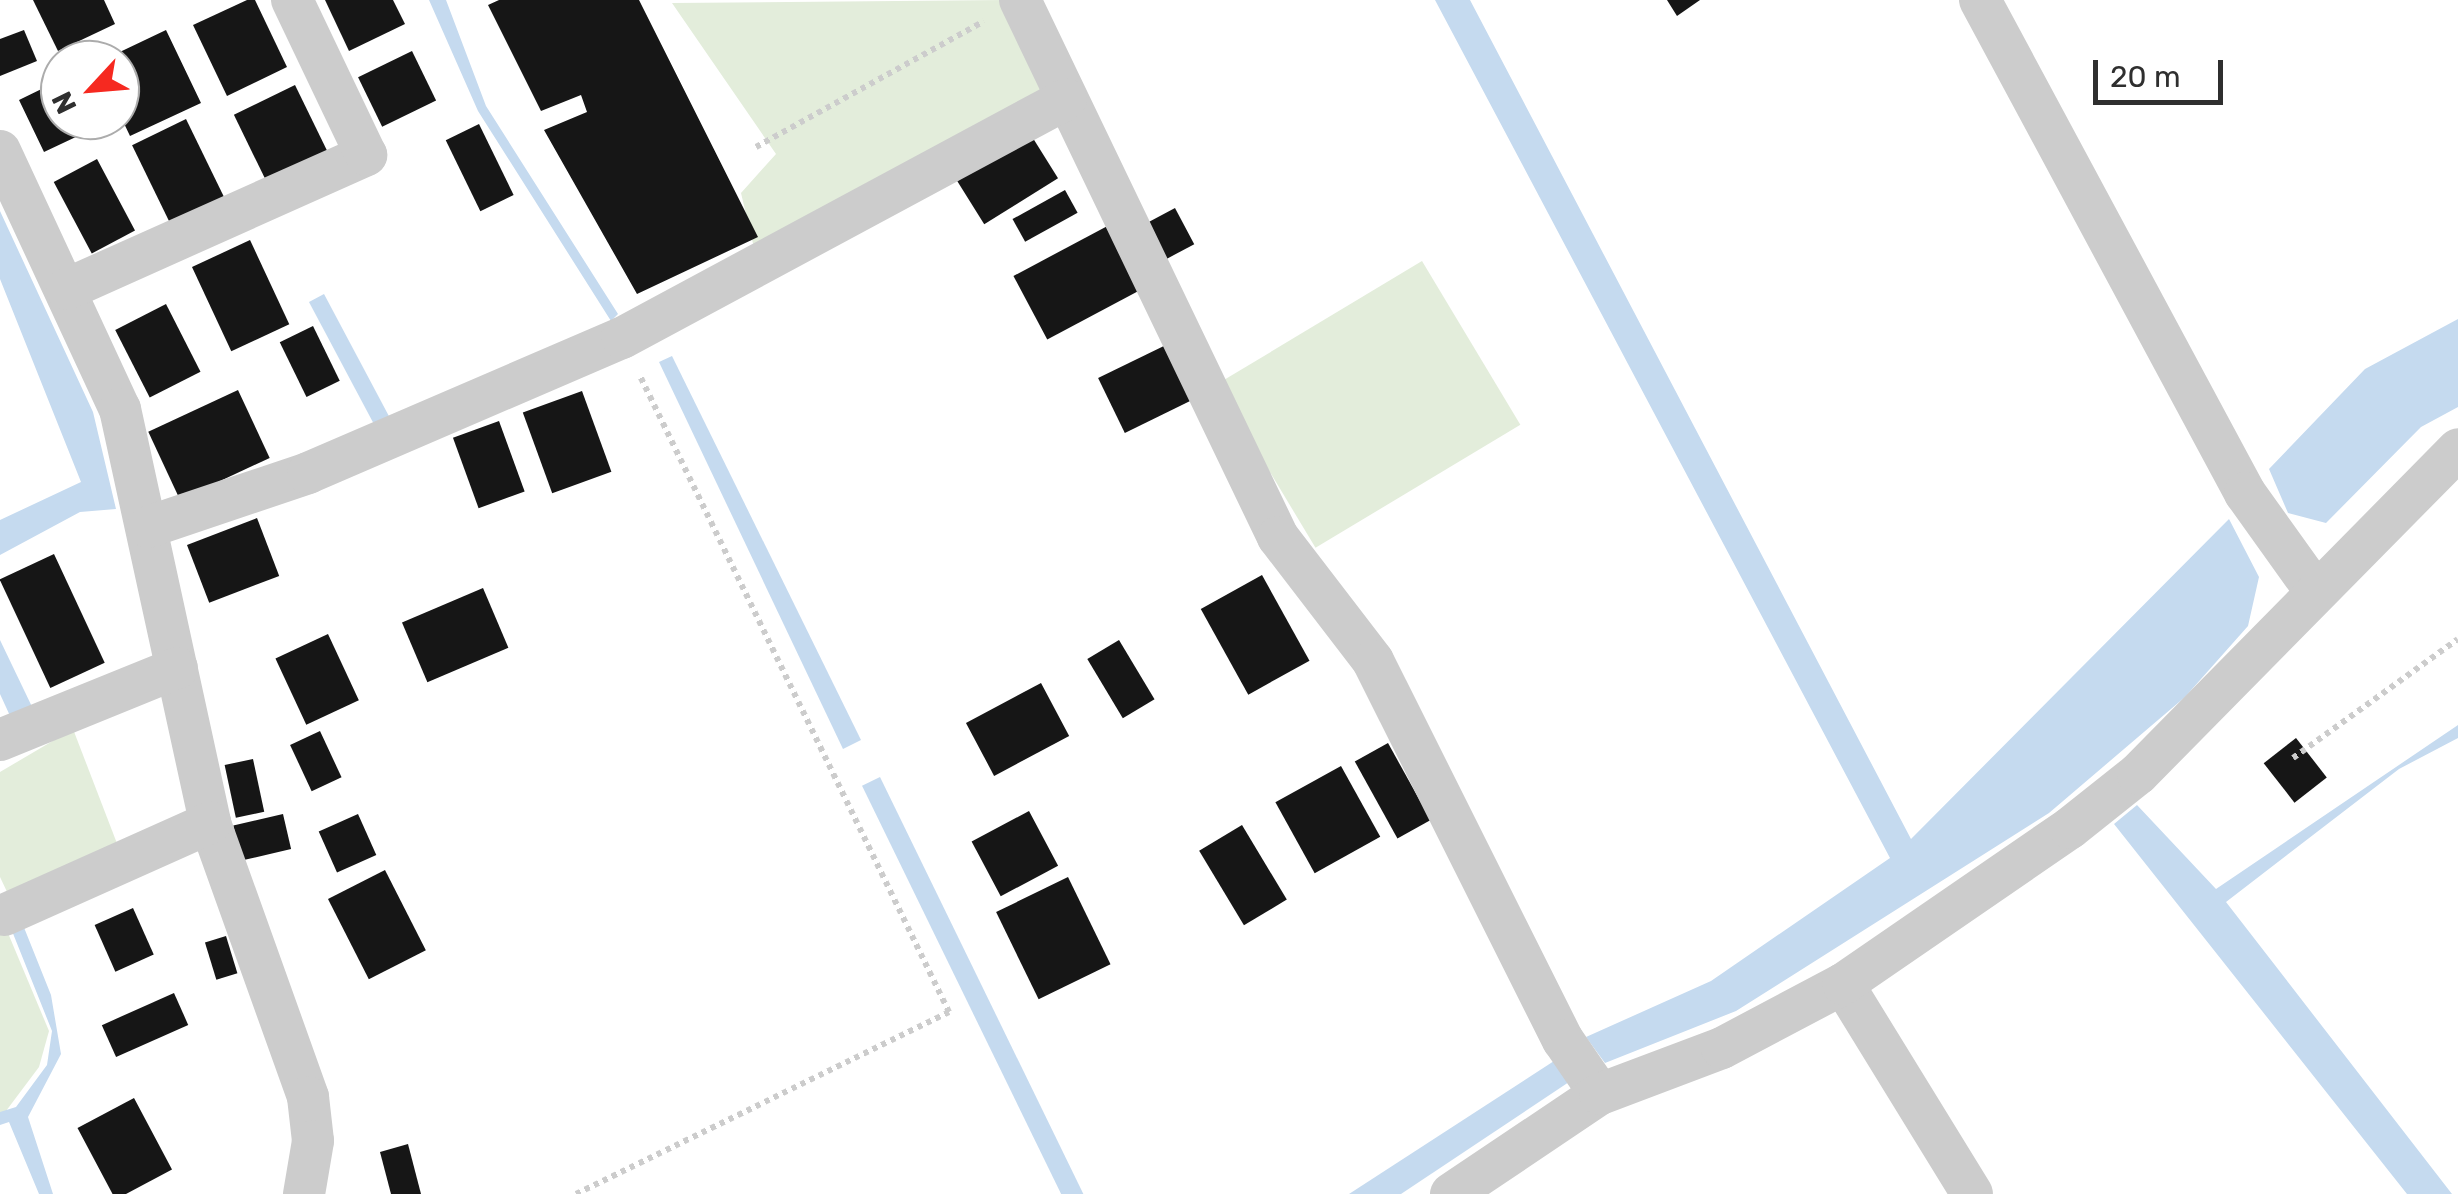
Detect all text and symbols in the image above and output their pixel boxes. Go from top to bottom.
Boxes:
north arrow [40,40,140,140]
scale bar [2098,40,2228,102]
text: 20 m [2110,59,2181,95]
text: N [45,86,84,119]

